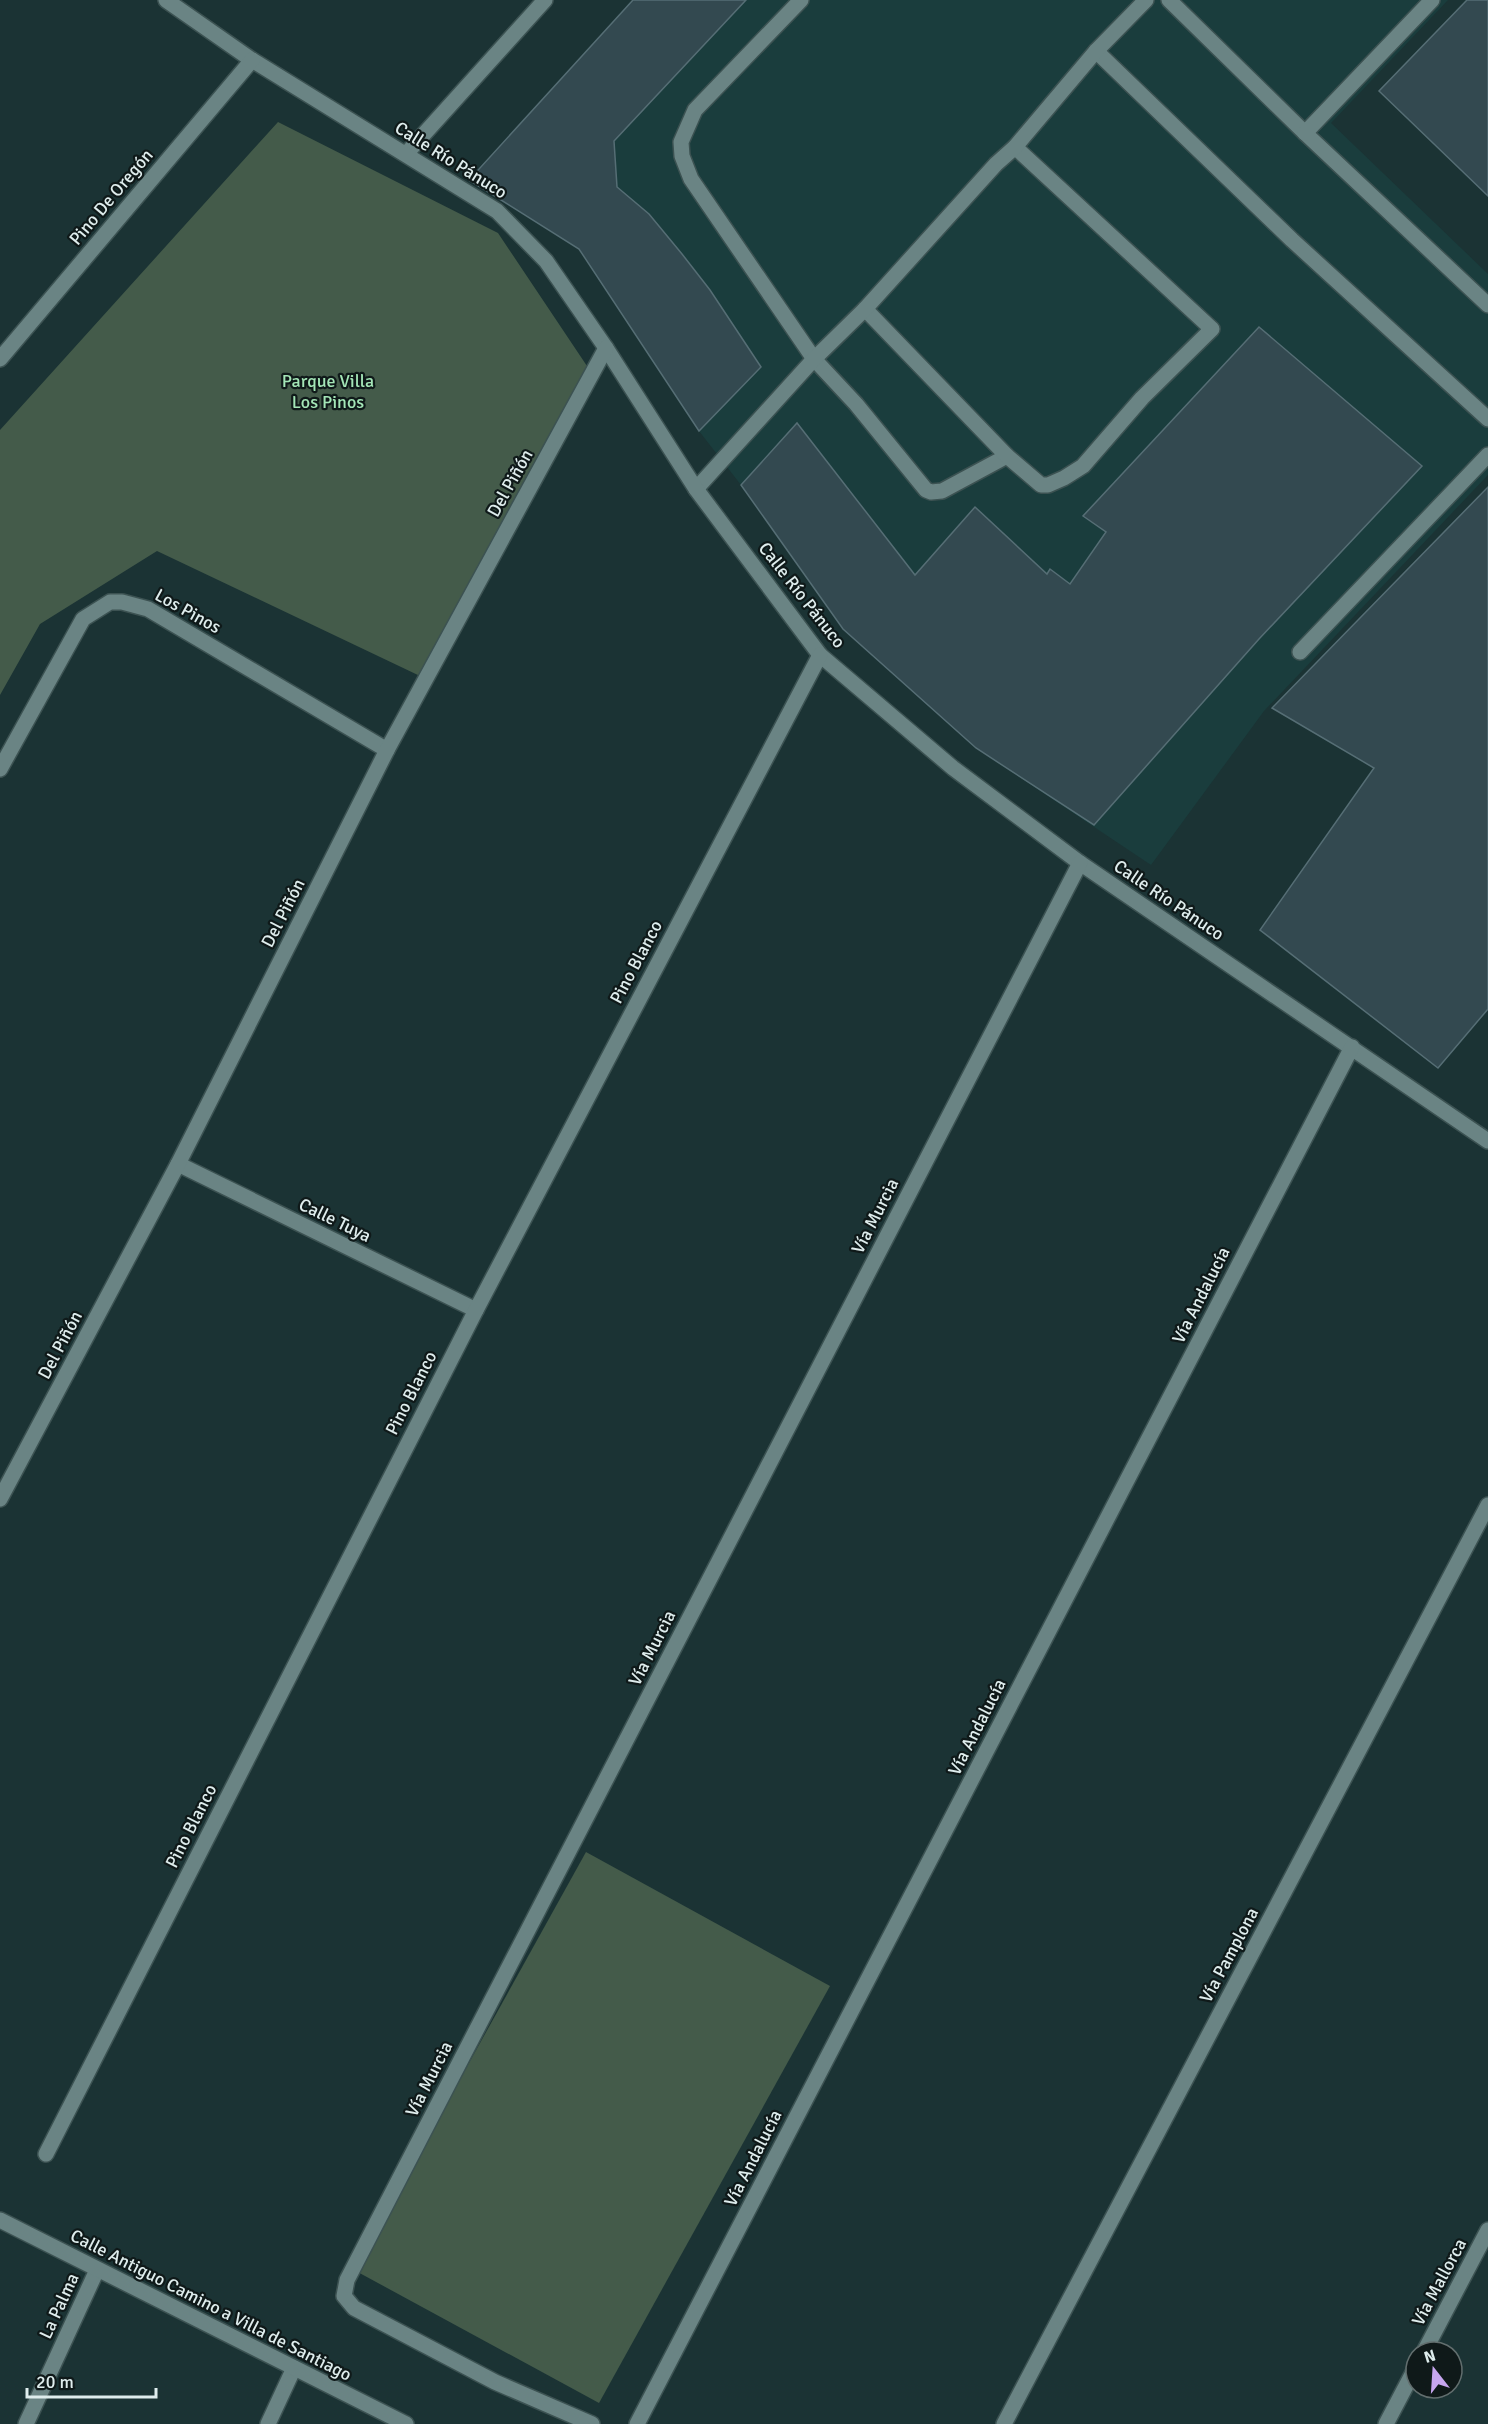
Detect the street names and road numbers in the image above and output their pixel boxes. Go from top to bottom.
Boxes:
street label: Calle Río Pánuco [391,117,511,203]
street label: Pino De Oregón [64,144,158,250]
street label: Del Piñón [482,445,538,521]
street label: Calle Río Pánuco [754,538,850,652]
street label: Los Pinos [151,584,225,638]
street label: Calle Río Pánuco [1110,855,1228,945]
street label: Del Piñón [256,875,310,951]
street label: Pino Blanco [605,917,667,1007]
street label: Vía Murcia [847,1175,903,1257]
street label: Calle Tuya [295,1193,375,1247]
street label: Vía Andalucía [1167,1243,1235,1347]
street label: Del Piñón [33,1307,87,1383]
street label: Pino Blanco [381,1347,441,1439]
street label: Vía Murcia [624,1607,680,1689]
street label: Vía Andalucía [943,1675,1011,1779]
street label: Pino Blanco [161,1780,221,1872]
street label: Vía Pamplona [1195,1904,1263,2006]
street label: Vía Murcia [401,2038,457,2120]
street label: Vía Andalucía [719,2106,787,2210]
street label: Calle Antiguo Camino a Villa de Santiago [67,2224,355,2386]
street label: Vía Mallorca [1407,2235,1471,2329]
street label: La Palma [34,2270,84,2342]

